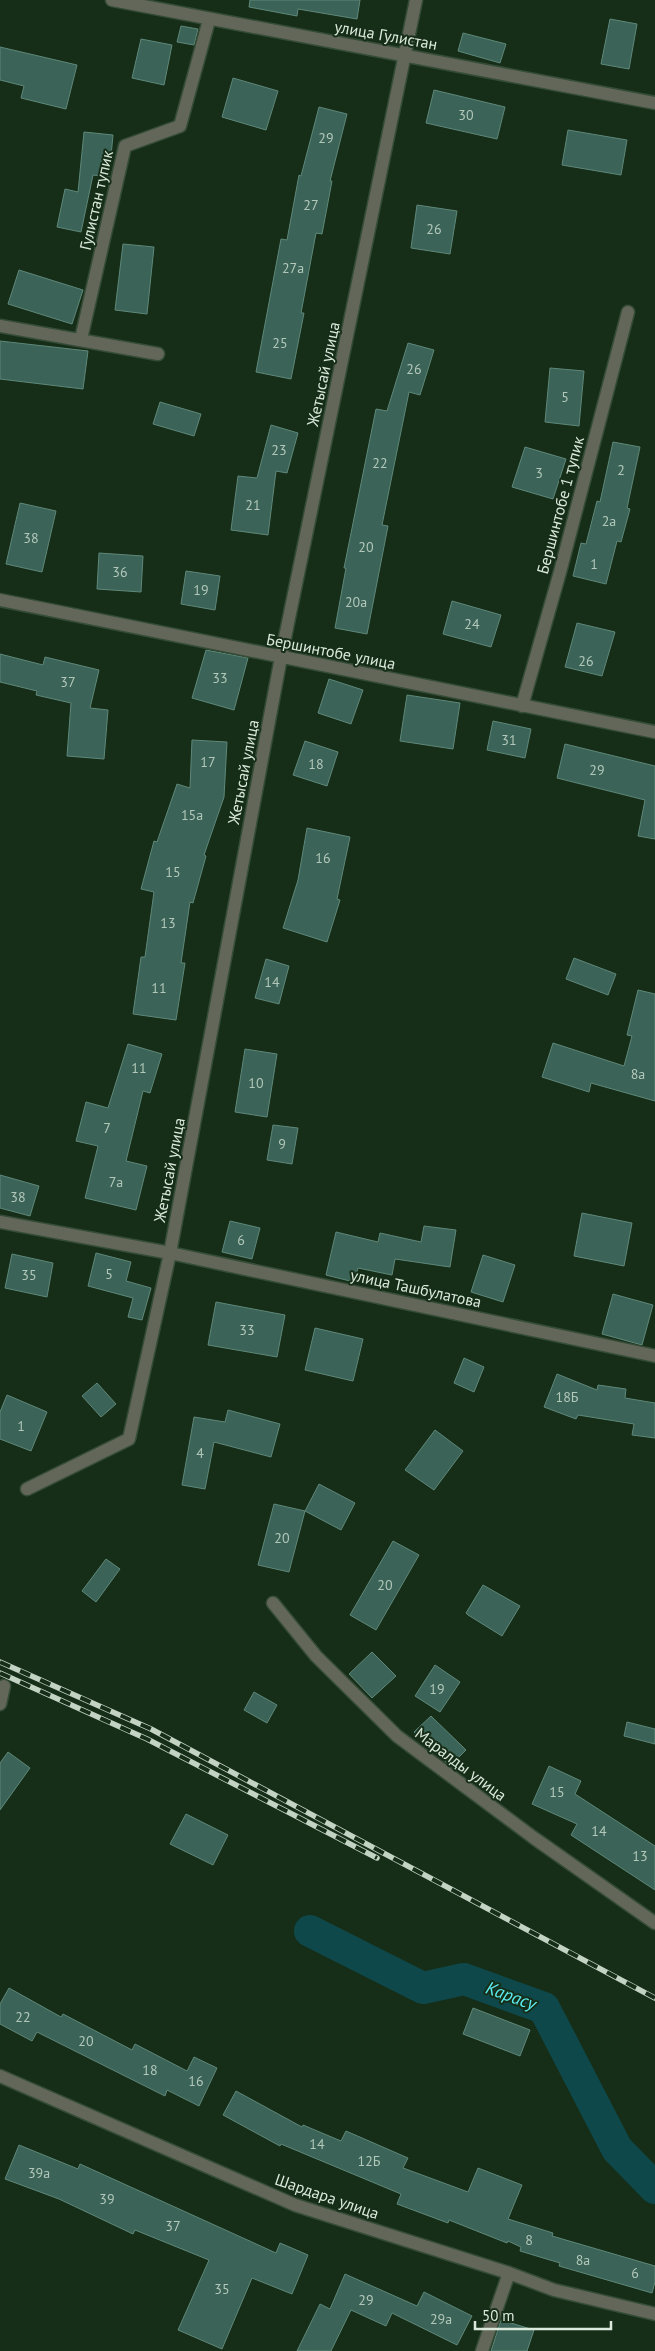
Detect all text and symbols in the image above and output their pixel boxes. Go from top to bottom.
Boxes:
street label: улица Гулистан [333,16,439,54]
house number: 30 [458,106,474,124]
house number: 29 [318,129,334,147]
street label: Гулистан тупик [75,148,117,252]
house number: 27 [303,196,319,214]
house number: 26 [426,220,442,238]
house number: 27а [282,259,304,277]
street label: Жетысай улица [302,320,344,429]
house number: 25 [272,334,288,352]
house number: 26 [406,360,422,378]
house number: 5 [561,388,569,406]
street label: Бершинтобе 1 тупик [532,434,588,576]
house number: 23 [271,441,287,459]
house number: 22 [372,454,388,472]
house number: 2 [617,461,625,479]
house number: 3 [535,464,543,482]
house number: 21 [245,496,261,514]
house number: 2а [602,512,616,530]
house number: 38 [23,529,39,547]
house number: 20 [358,538,374,556]
house number: 1 [590,555,598,573]
house number: 36 [112,563,128,581]
house number: 19 [193,581,209,599]
house number: 20а [345,593,367,611]
house number: 24 [464,615,480,633]
street label: Бершинтобе улица [265,629,397,673]
house number: 26 [578,652,594,670]
house number: 33 [212,669,228,687]
house number: 37 [60,673,76,691]
street label: Жетысай улица [223,718,263,827]
house number: 31 [501,731,517,749]
house number: 17 [200,753,216,771]
house number: 18 [308,755,324,773]
house number: 29 [589,761,605,779]
house number: 15а [181,806,203,824]
house number: 16 [315,849,331,867]
house number: 15 [165,863,181,881]
house number: 13 [160,914,176,932]
house number: 14 [264,973,280,991]
house number: 11 [151,979,167,997]
house number: 11 [131,1059,147,1077]
house number: 8а [631,1065,645,1083]
house number: 10 [248,1074,264,1092]
street label: Жетысай улица [149,1116,189,1225]
house number: 7 [103,1119,111,1137]
house number: 9 [278,1135,286,1153]
house number: 7а [109,1173,123,1191]
house number: 38 [10,1188,26,1206]
house number: 6 [237,1231,245,1249]
street label: улица Ташбулатова [349,1264,483,1312]
house number: 5 [105,1265,113,1283]
house number: 35 [21,1266,37,1284]
house number: 33 [239,1321,255,1339]
house number: 18Б [556,1388,579,1406]
house number: 1 [17,1417,25,1435]
house number: 4 [196,1444,204,1462]
house number: 20 [274,1529,290,1547]
house number: 20 [377,1576,393,1594]
house number: 19 [429,1680,445,1698]
street label: Маралды улица [411,1723,511,1805]
house number: 15 [549,1783,565,1801]
house number: 14 [591,1822,607,1840]
house number: 13 [632,1847,648,1865]
water label: Карасу [483,1976,541,2016]
house number: 22 [15,2008,31,2026]
house number: 20 [78,2032,94,2050]
house number: 18 [142,2061,158,2079]
house number: 16 [188,2072,204,2090]
house number: 14 [309,2135,325,2153]
house number: 12Б [358,2152,381,2170]
house number: 39а [28,2164,50,2182]
street label: Шардара улица [272,2169,382,2223]
house number: 39 [99,2190,115,2208]
house number: 37 [165,2217,181,2235]
house number: 8 [525,2231,533,2249]
house number: 8а [576,2251,590,2269]
house number: 6 [631,2264,639,2282]
house number: 35 [214,2280,230,2298]
house number: 29 [358,2291,374,2309]
scale bar [475,2298,611,2330]
text: 50 m [482,2306,515,2325]
house number: 29а [430,2310,452,2328]

